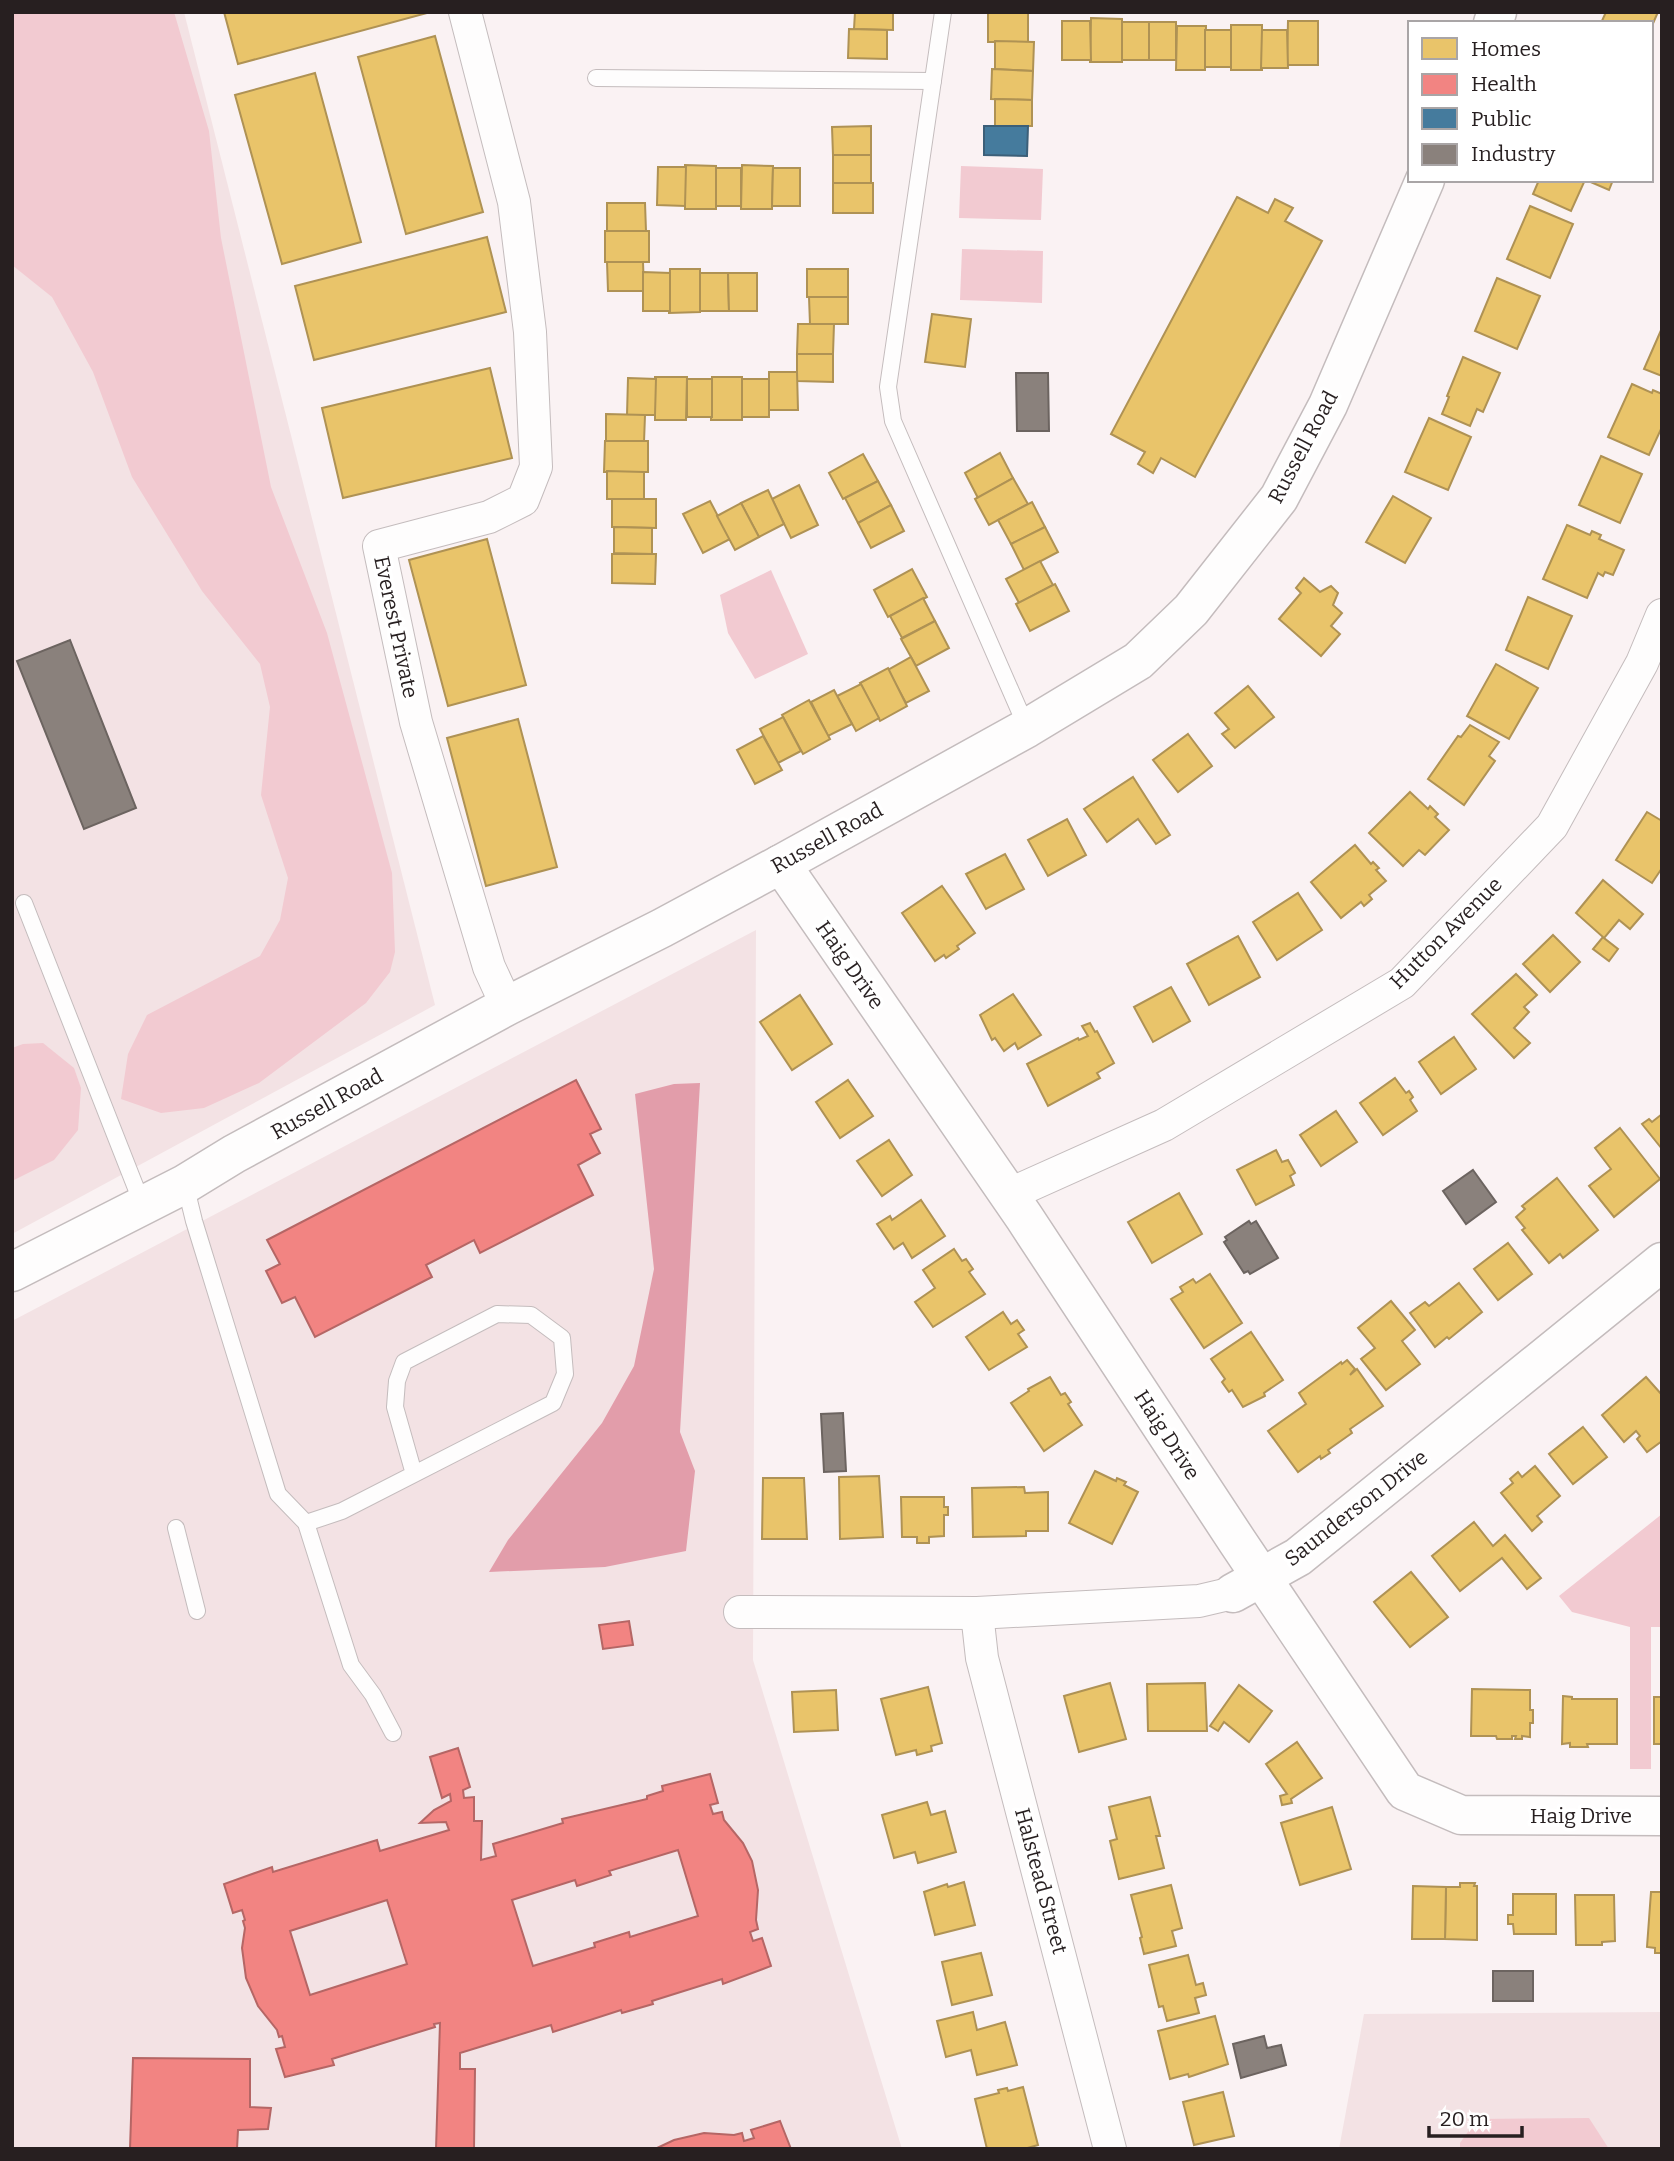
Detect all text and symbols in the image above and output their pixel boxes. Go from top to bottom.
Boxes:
legend [1408,21,1653,182]
text: Homes [1471,36,1541,62]
text: Health [1471,71,1537,97]
text: Public [1471,106,1532,132]
text: Industry [1471,141,1556,167]
street label: Russell Road [1262,386,1344,508]
street label: Everest Private [368,553,424,701]
street label: Russell Road [767,797,887,879]
street label: Hutton Avenue [1384,871,1508,995]
street label: Haig Drive [810,916,890,1014]
street label: Russell Road [267,1063,387,1145]
street label: Haig Drive [1128,1385,1206,1485]
street label: Saunderson Drive [1279,1444,1433,1572]
street label: Haig Drive [1530,1803,1632,1829]
street label: Halstead Street [1009,1805,1073,1957]
scale bar [1429,2094,1522,2138]
text: 20 m [1440,2106,1489,2132]

